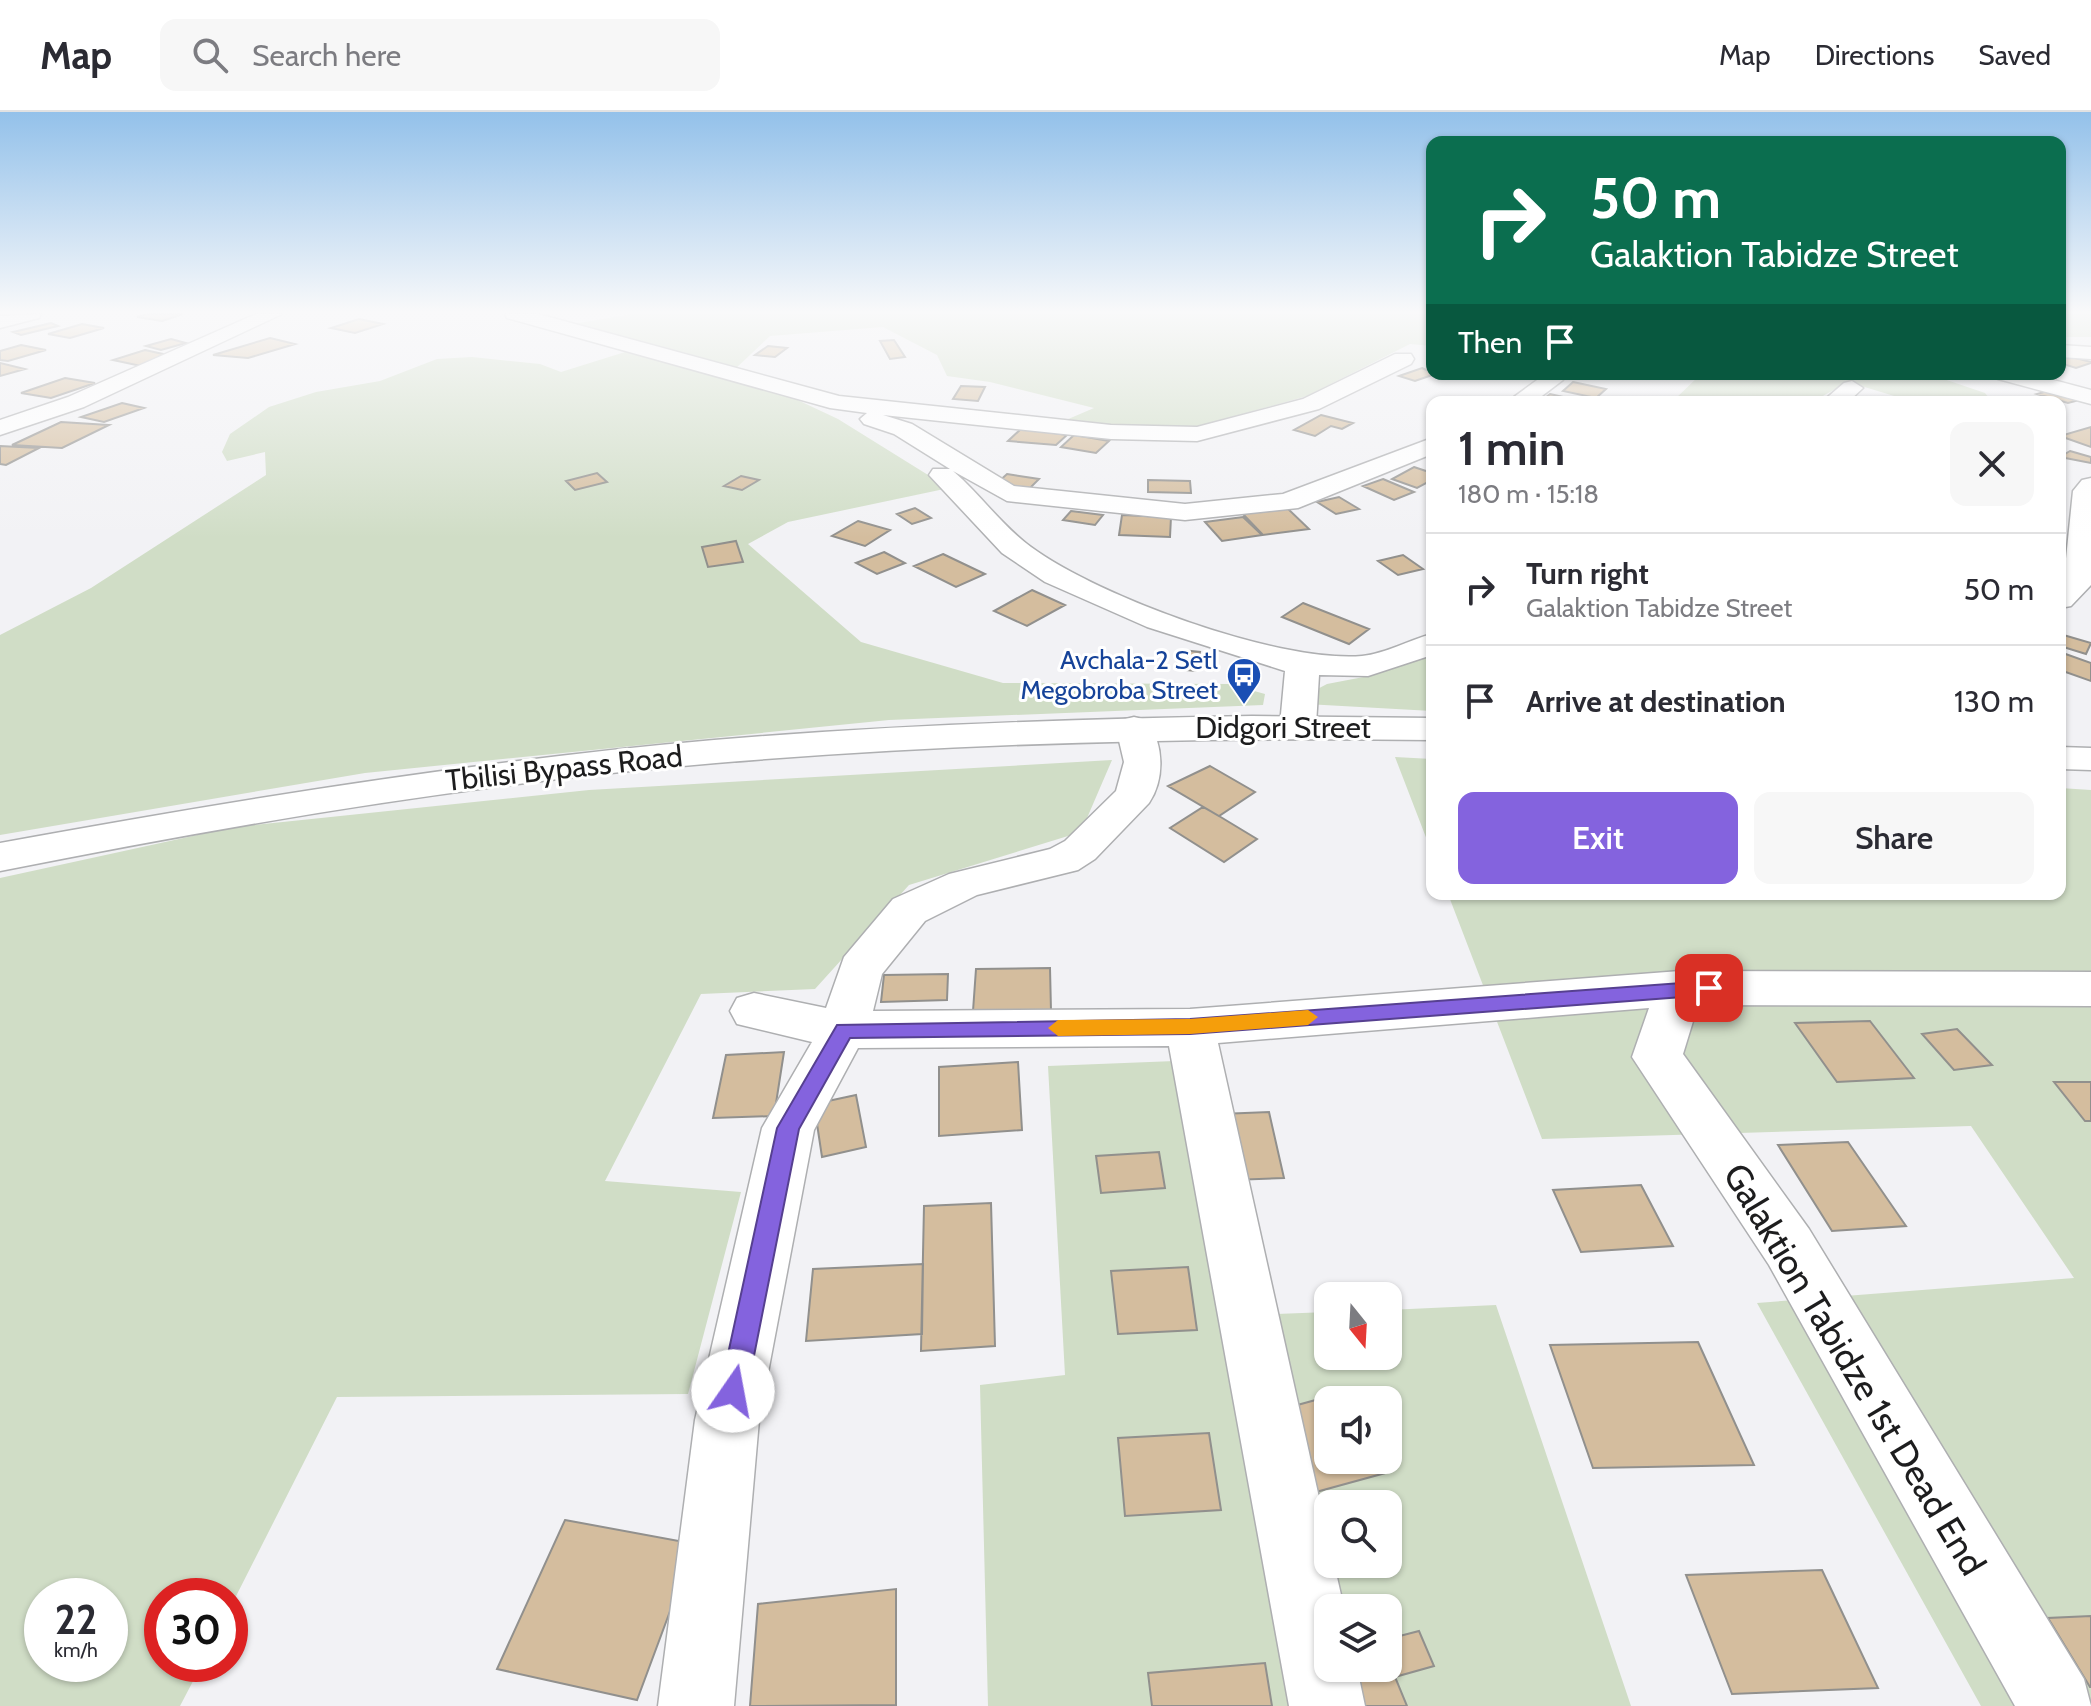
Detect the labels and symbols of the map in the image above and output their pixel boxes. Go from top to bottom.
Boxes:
place label: Avchala-2 Setl Megobroba Street [1020,644,1218,706]
bus stop icon: Avchala-2 Setl Megobroba Street [1225,656,1263,706]
street label: Didgori Street [1195,709,1371,746]
street label: Tbilisi Bypass Road [444,737,684,799]
pin [1675,954,1743,1022]
street label: Galaktion Tabidze 1st Dead End [1714,1155,1996,1583]
north arrow [1314,1282,1402,1370]
position arrow [691,1349,775,1433]
speed limit sign: 30 [144,1578,248,1682]

